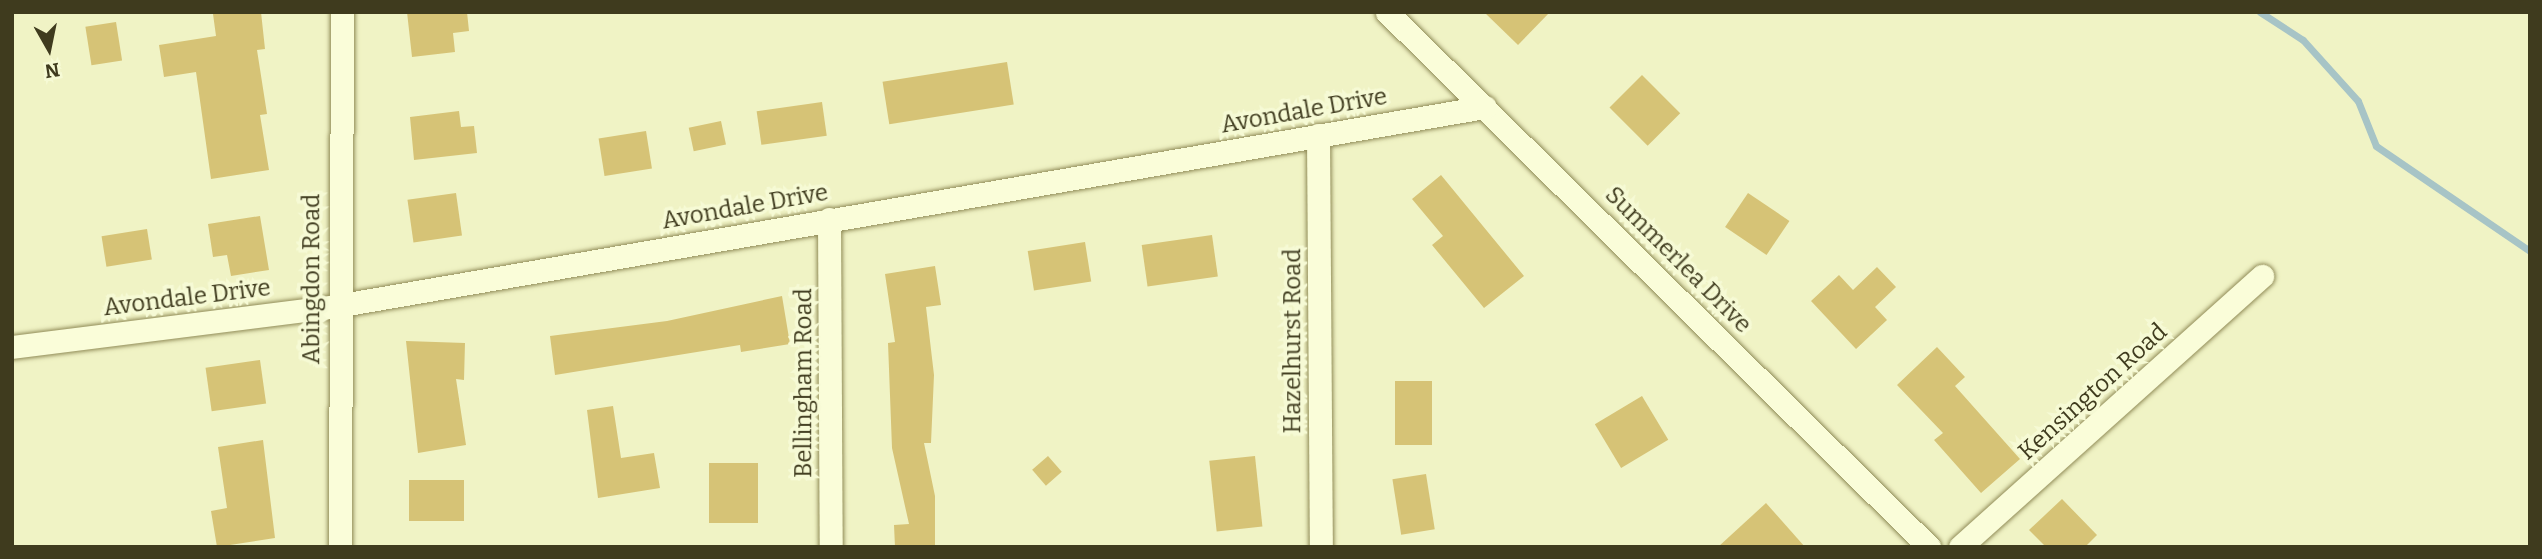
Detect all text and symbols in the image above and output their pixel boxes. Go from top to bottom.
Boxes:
north arrow [14,14,84,84]
text: N [43,58,61,83]
street label: Avondale Drive [1219,82,1389,140]
street label: Avondale Drive [660,178,830,236]
street label: Summerlea Drive [1599,181,1757,339]
street label: Abingdon Road [298,194,326,364]
street label: Hazelhurst Road [1279,249,1307,433]
street label: Avondale Drive [102,273,272,323]
street label: Bellingham Road [790,288,818,478]
street label: Kensington Road [2013,318,2173,466]

